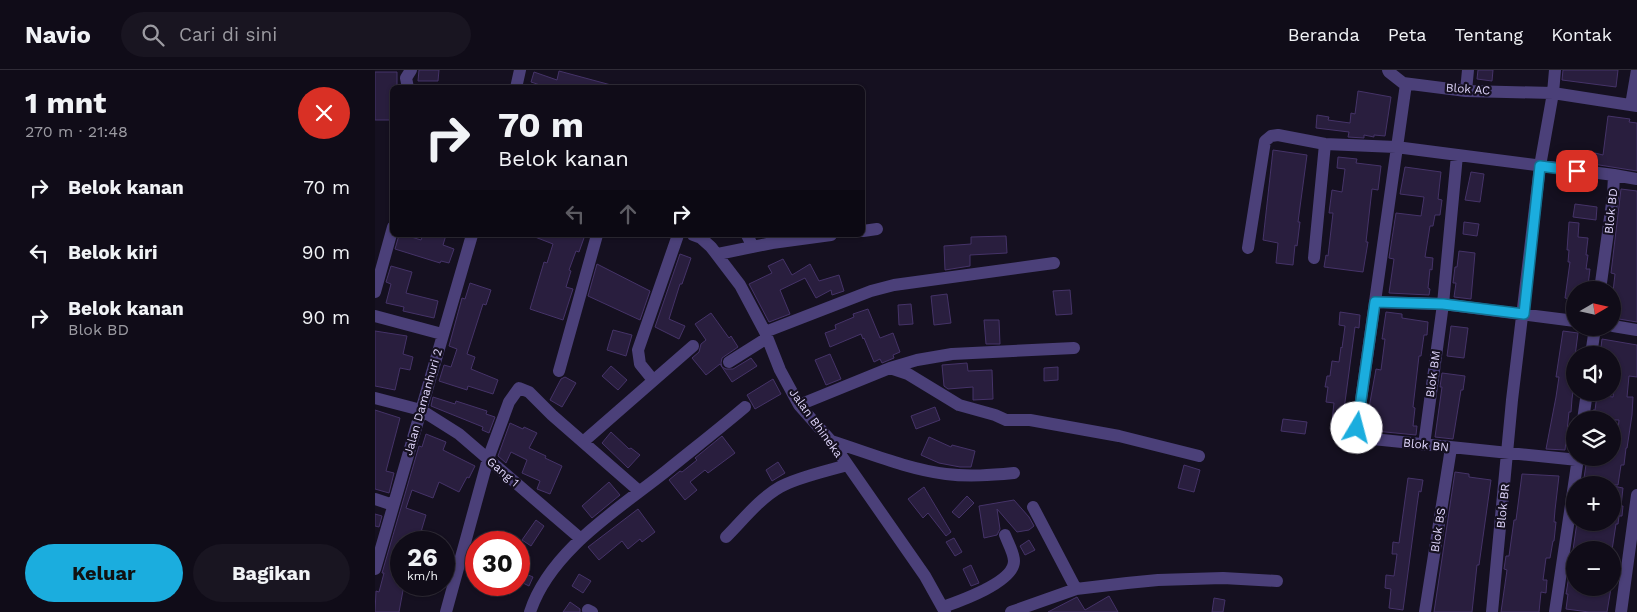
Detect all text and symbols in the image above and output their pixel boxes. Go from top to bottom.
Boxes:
search box [121,12,471,57]
text: Navio [25,21,91,49]
icon: search [139,21,167,49]
text: Cari di sini [179,23,277,46]
text: Beranda [1288,24,1360,45]
text: Peta [1388,24,1426,45]
text: Tentang [1454,24,1523,45]
text: Kontak [1551,24,1612,45]
street label: Blok AC [1445,80,1491,98]
text: 1 mnt [25,85,106,120]
button: close [298,87,350,139]
text: 70 m [498,104,584,146]
icon: right [415,105,480,170]
text: 270 m · 21:48 [25,122,128,141]
text: Belok kanan [498,146,629,171]
pin [1556,150,1598,192]
icon: arrive [1563,157,1591,185]
icon: right [25,174,53,202]
text: Belok kanan [68,176,184,199]
text: 70 m [303,176,350,199]
street label: Blok BD [1602,187,1620,235]
icon: left [561,200,589,228]
icon: ahead [614,200,642,228]
icon: right [667,200,695,228]
icon: left [25,239,53,267]
text: Belok kiri [68,241,158,264]
text: 90 m [302,241,350,264]
north arrow [1566,281,1621,336]
map controls [1566,281,1621,596]
text: Belok kanan [68,297,184,320]
icon: right [25,304,53,332]
text: 90 m [302,306,350,329]
text: Blok BD [68,320,129,339]
button: sound [1566,346,1621,401]
street label: Jalan Damanhuri 2 [401,347,445,457]
street label: Blok BM [1423,350,1443,398]
street label: Jalan Bhineka [786,386,846,460]
position arrow [1330,401,1382,453]
button: layers [1566,411,1621,466]
street label: Blok BN [1402,436,1450,454]
street label: Gang 1 [484,454,522,490]
button: + [1566,476,1621,531]
street label: Blok BR [1494,483,1512,529]
street label: Blok BS [1428,507,1448,553]
speed limit sign: 30 [465,531,530,596]
button: − [1566,541,1621,596]
text: 26 [407,543,438,572]
button: Keluar [25,544,183,602]
button: Bagikan [193,544,350,602]
text: km/h [407,569,438,583]

